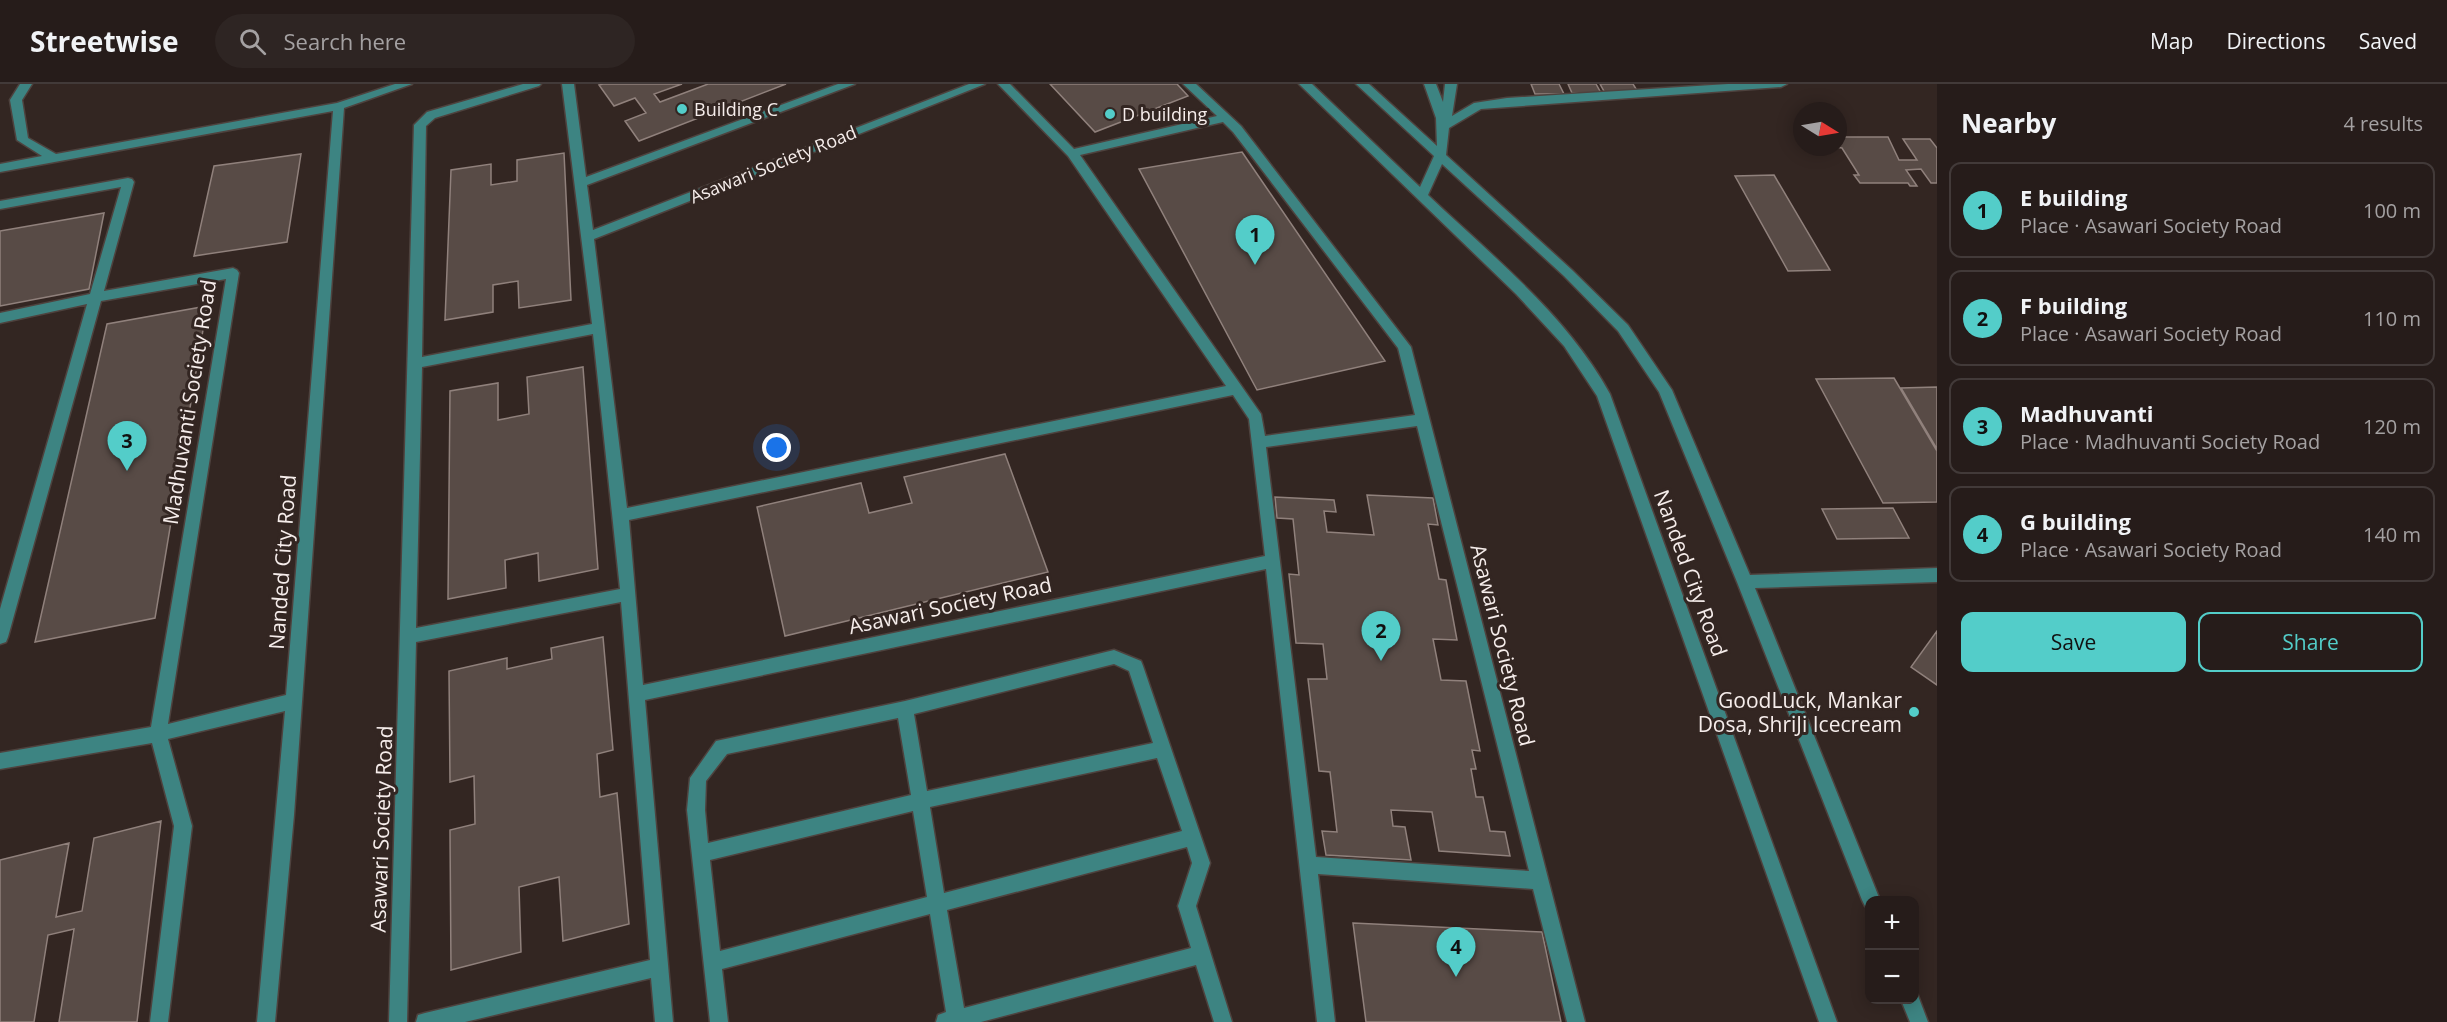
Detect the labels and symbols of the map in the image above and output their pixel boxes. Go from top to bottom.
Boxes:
place label: Building C [694,97,778,121]
marker: Building C [675,102,689,116]
place label: D building [1122,102,1207,126]
north arrow [1793,102,1847,156]
marker: D building [1103,107,1117,121]
street label: Asawari Society Road [686,120,860,208]
pin: 1 [1236,216,1274,265]
street label: Madhuvanti Society Road [156,278,222,526]
pin: 3 [108,422,146,471]
your location [762,433,791,462]
street label: Nanded City Road [262,474,302,650]
street label: Nanded City Road [1648,486,1734,660]
street label: Asawari Society Road [1464,541,1542,749]
street label: Asawari Society Road [846,570,1054,640]
pin: 2 [1362,612,1400,661]
place label: GoodLuck, Mankar Dosa, ShriJi Icecream [1698,686,1902,738]
marker: GoodLuck, Mankar Dosa, ShriJi Icecream [1907,705,1921,719]
street label: Asawari Society Road [363,725,399,933]
pin: 4 [1436,928,1476,977]

